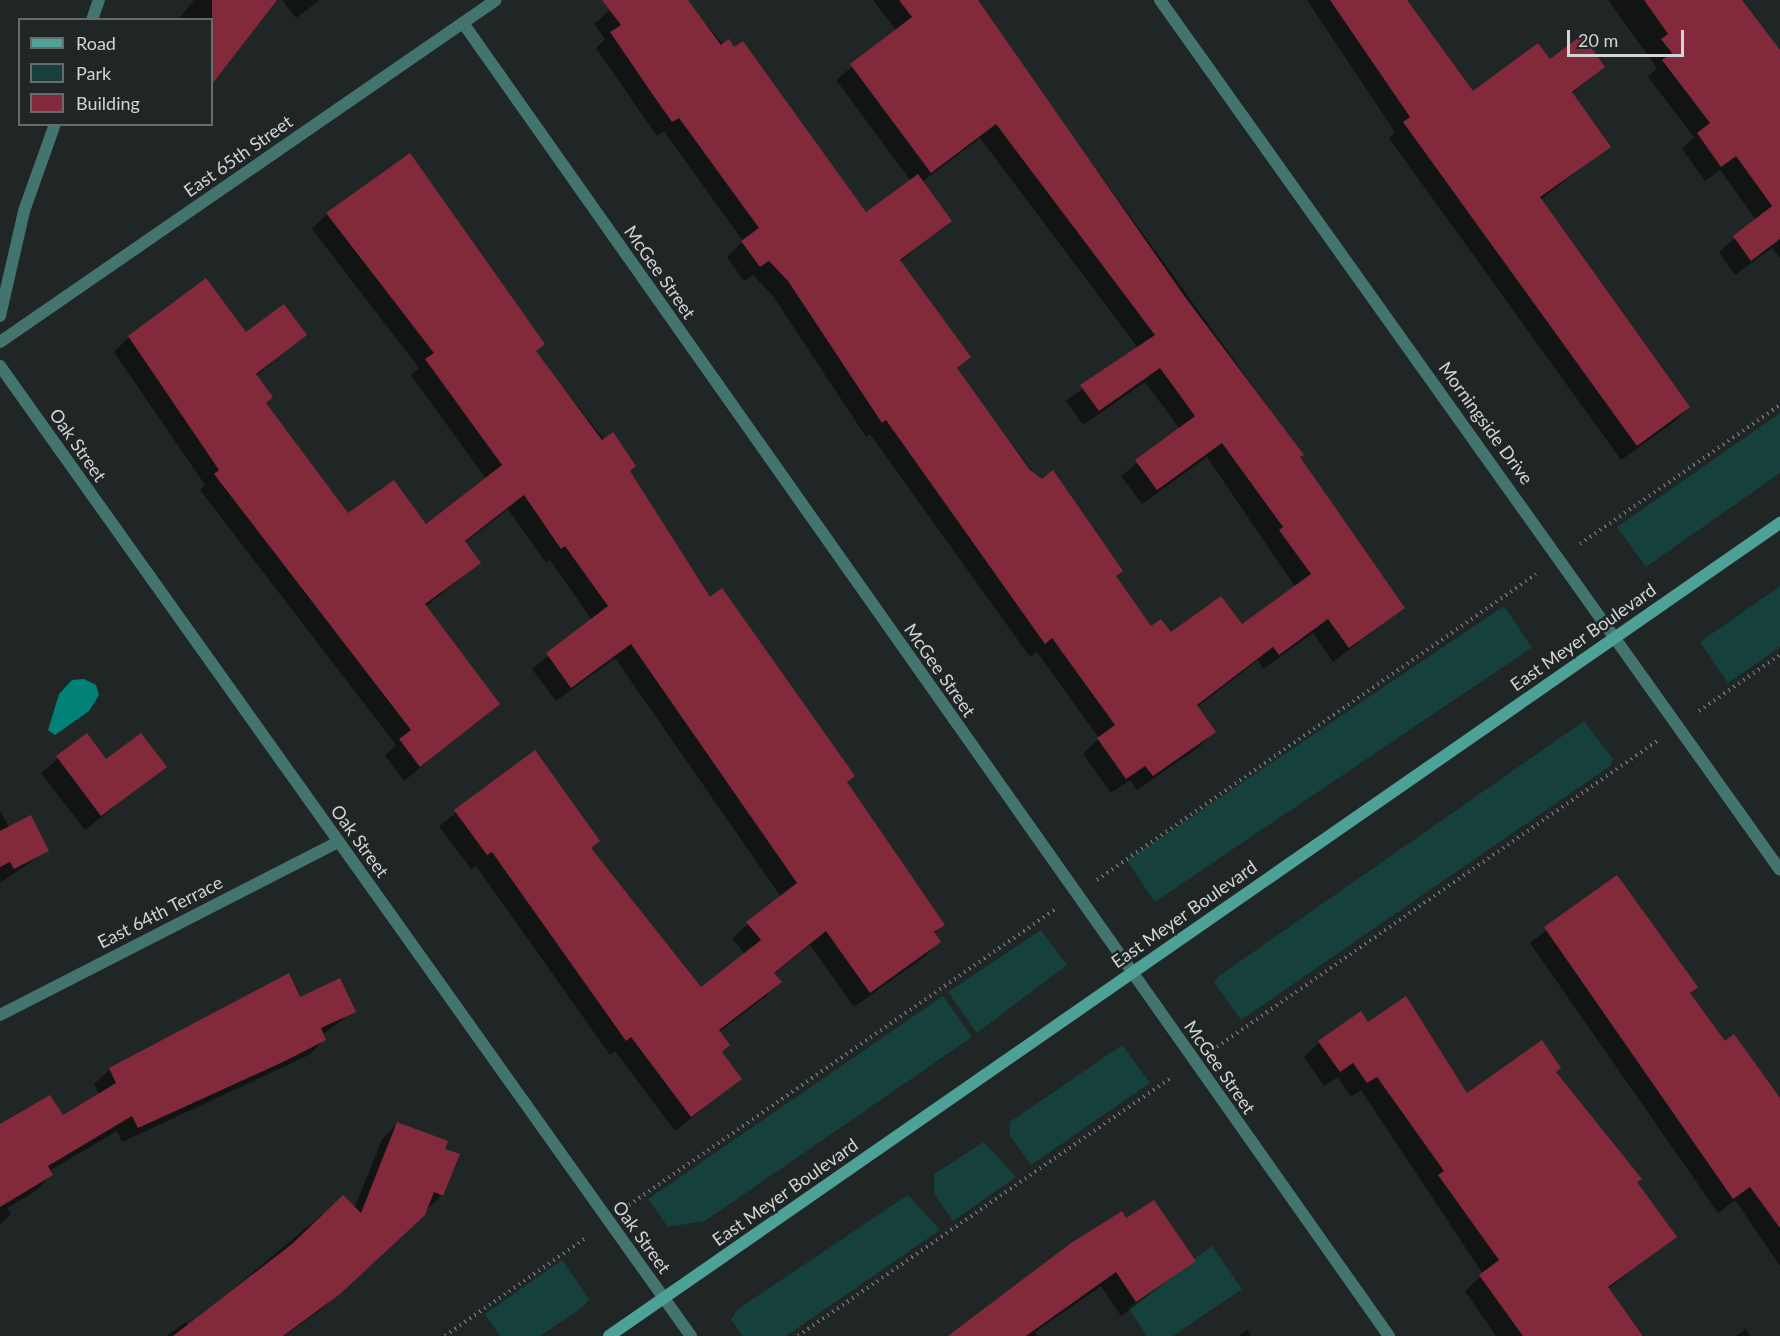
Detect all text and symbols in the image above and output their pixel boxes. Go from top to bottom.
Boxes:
legend [18,18,213,126]
scale bar [1570,18,1687,56]
text: 20 m [1578,29,1618,51]
text: Road [76,32,116,54]
text: Park [76,62,111,84]
text: Building [76,92,140,114]
street label: East 65th Street [180,111,296,201]
street label: McGee Street [620,221,700,323]
street label: Morningside Drive [1434,358,1538,488]
street label: Oak Street [45,404,111,486]
street label: East Meyer Boulevard [1506,579,1660,695]
street label: McGee Street [900,619,980,721]
street label: Oak Street [326,801,394,881]
street label: East Meyer Boulevard [1107,856,1261,972]
street label: East 64th Terrace [94,871,226,953]
street label: McGee Street [1180,1016,1260,1118]
street label: East Meyer Boulevard [708,1134,862,1250]
street label: Oak Street [608,1197,676,1277]

